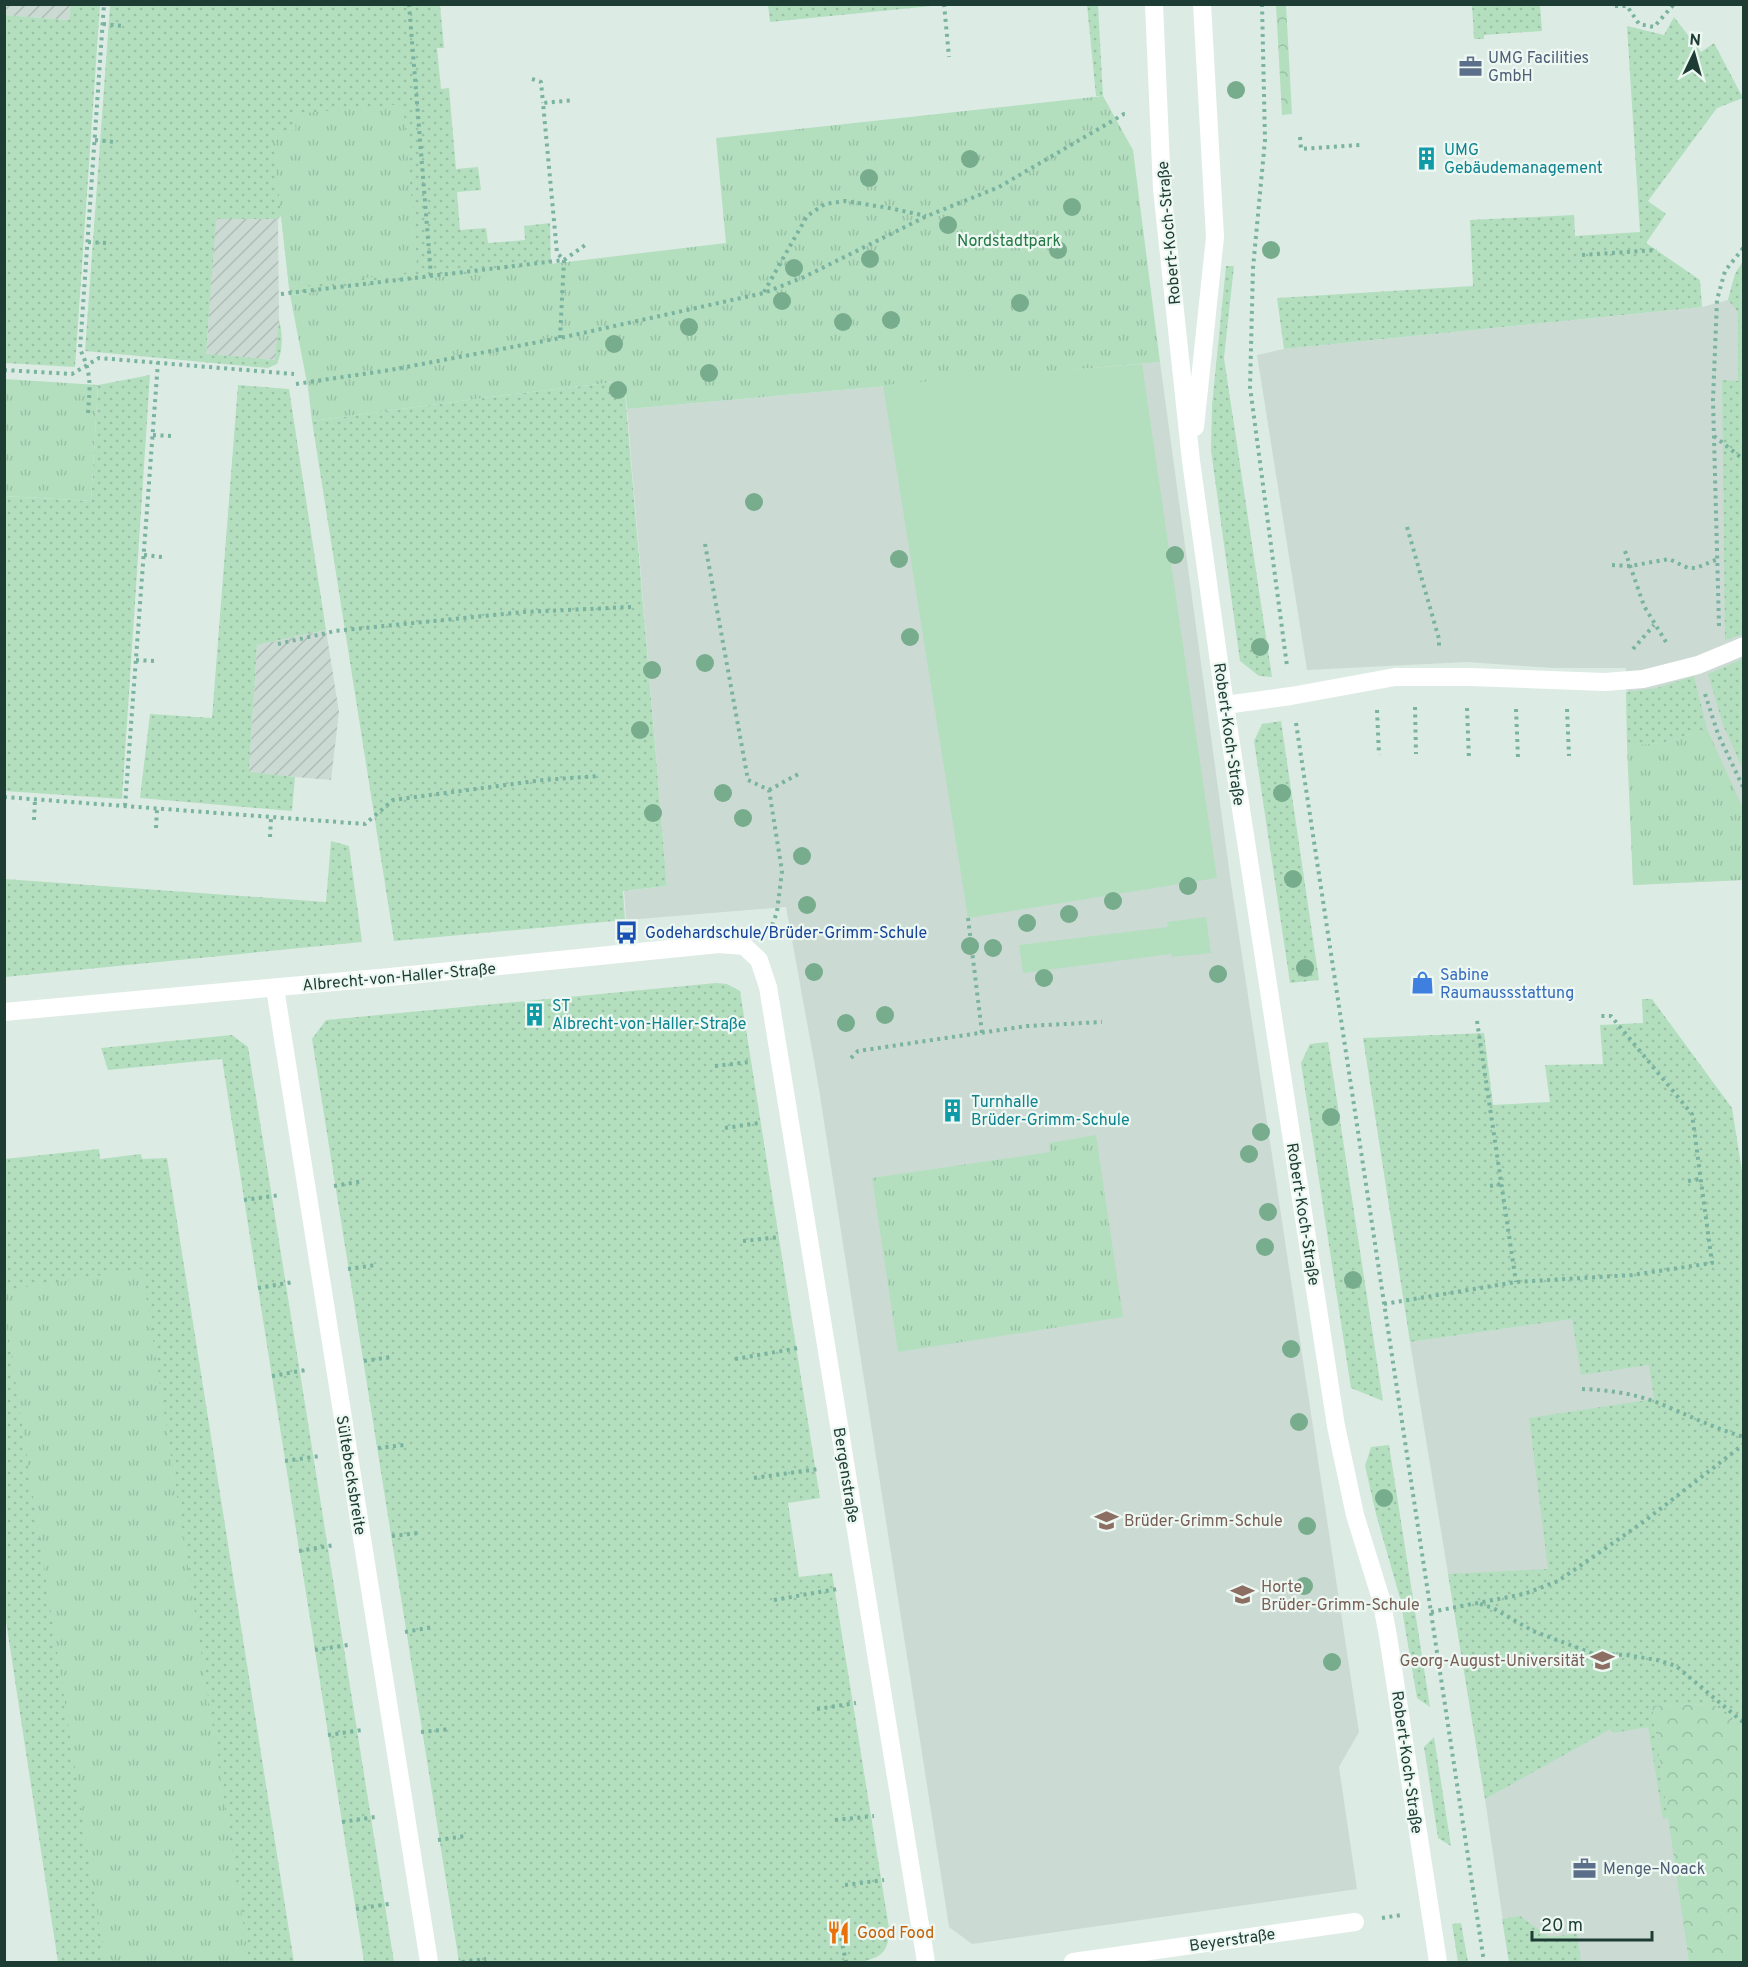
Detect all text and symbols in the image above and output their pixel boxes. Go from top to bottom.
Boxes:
north arrow [1664,24,1724,84]
text: N [1689,31,1702,52]
place label: UMG Facilities GmbH [1488,49,1589,87]
office icon: UMG Facilities GmbH [1457,53,1483,79]
place label: UMG Gebäudemanagement [1444,141,1603,179]
building icon: UMG Gebäudemanagement [1413,145,1439,171]
street label: Robert-Koch-Straße [1154,160,1186,306]
park label: Nordstadtpark [957,232,1061,252]
street label: Robert-Koch-Straße [1208,661,1248,807]
bus stop icon: Godehardschule/Brüder-Grimm-Schule [614,919,640,945]
place label: Godehardschule/Brüder-Grimm-Schule [645,924,927,944]
street label: Albrecht-von-Haller-Straße [302,960,497,996]
place label: Sabine Raumaussstattung [1440,966,1574,1004]
shop icon: Sabine Raumaussstattung [1409,970,1435,996]
place label: ST Albrecht-von-Haller-Straße [552,997,746,1035]
building icon: ST Albrecht-von-Haller-Straße [521,1001,547,1027]
place label: Turnhalle Brüder-Grimm-Schule [971,1093,1130,1131]
building icon: Turnhalle Brüder-Grimm-Schule [940,1097,966,1123]
street label: Robert-Koch-Straße [1281,1141,1323,1287]
street label: Sültebecksbreite [331,1414,369,1537]
street label: Bergenstraße [828,1426,862,1525]
school or university icon: Brüder-Grimm-Schule [1093,1507,1119,1533]
place label: Brüder-Grimm-Schule [1124,1512,1283,1532]
place label: Horte Brüder-Grimm-Schule [1261,1578,1420,1616]
school or university icon: Horte Brüder-Grimm-Schule [1230,1582,1256,1608]
school or university icon: Georg-August-Universität [1590,1647,1616,1673]
place label: Georg-August-Universität [1400,1652,1585,1672]
street label: Robert-Koch-Straße [1386,1689,1426,1835]
office icon: Menge–Noack [1572,1855,1598,1881]
place label: Menge–Noack [1603,1860,1705,1880]
scale bar [1532,1904,1652,1942]
text: 20 m [1541,1915,1583,1938]
restaurant icon: Good Food [826,1919,852,1945]
place label: Good Food [857,1924,934,1944]
street label: Beyerstraße [1188,1925,1277,1957]

